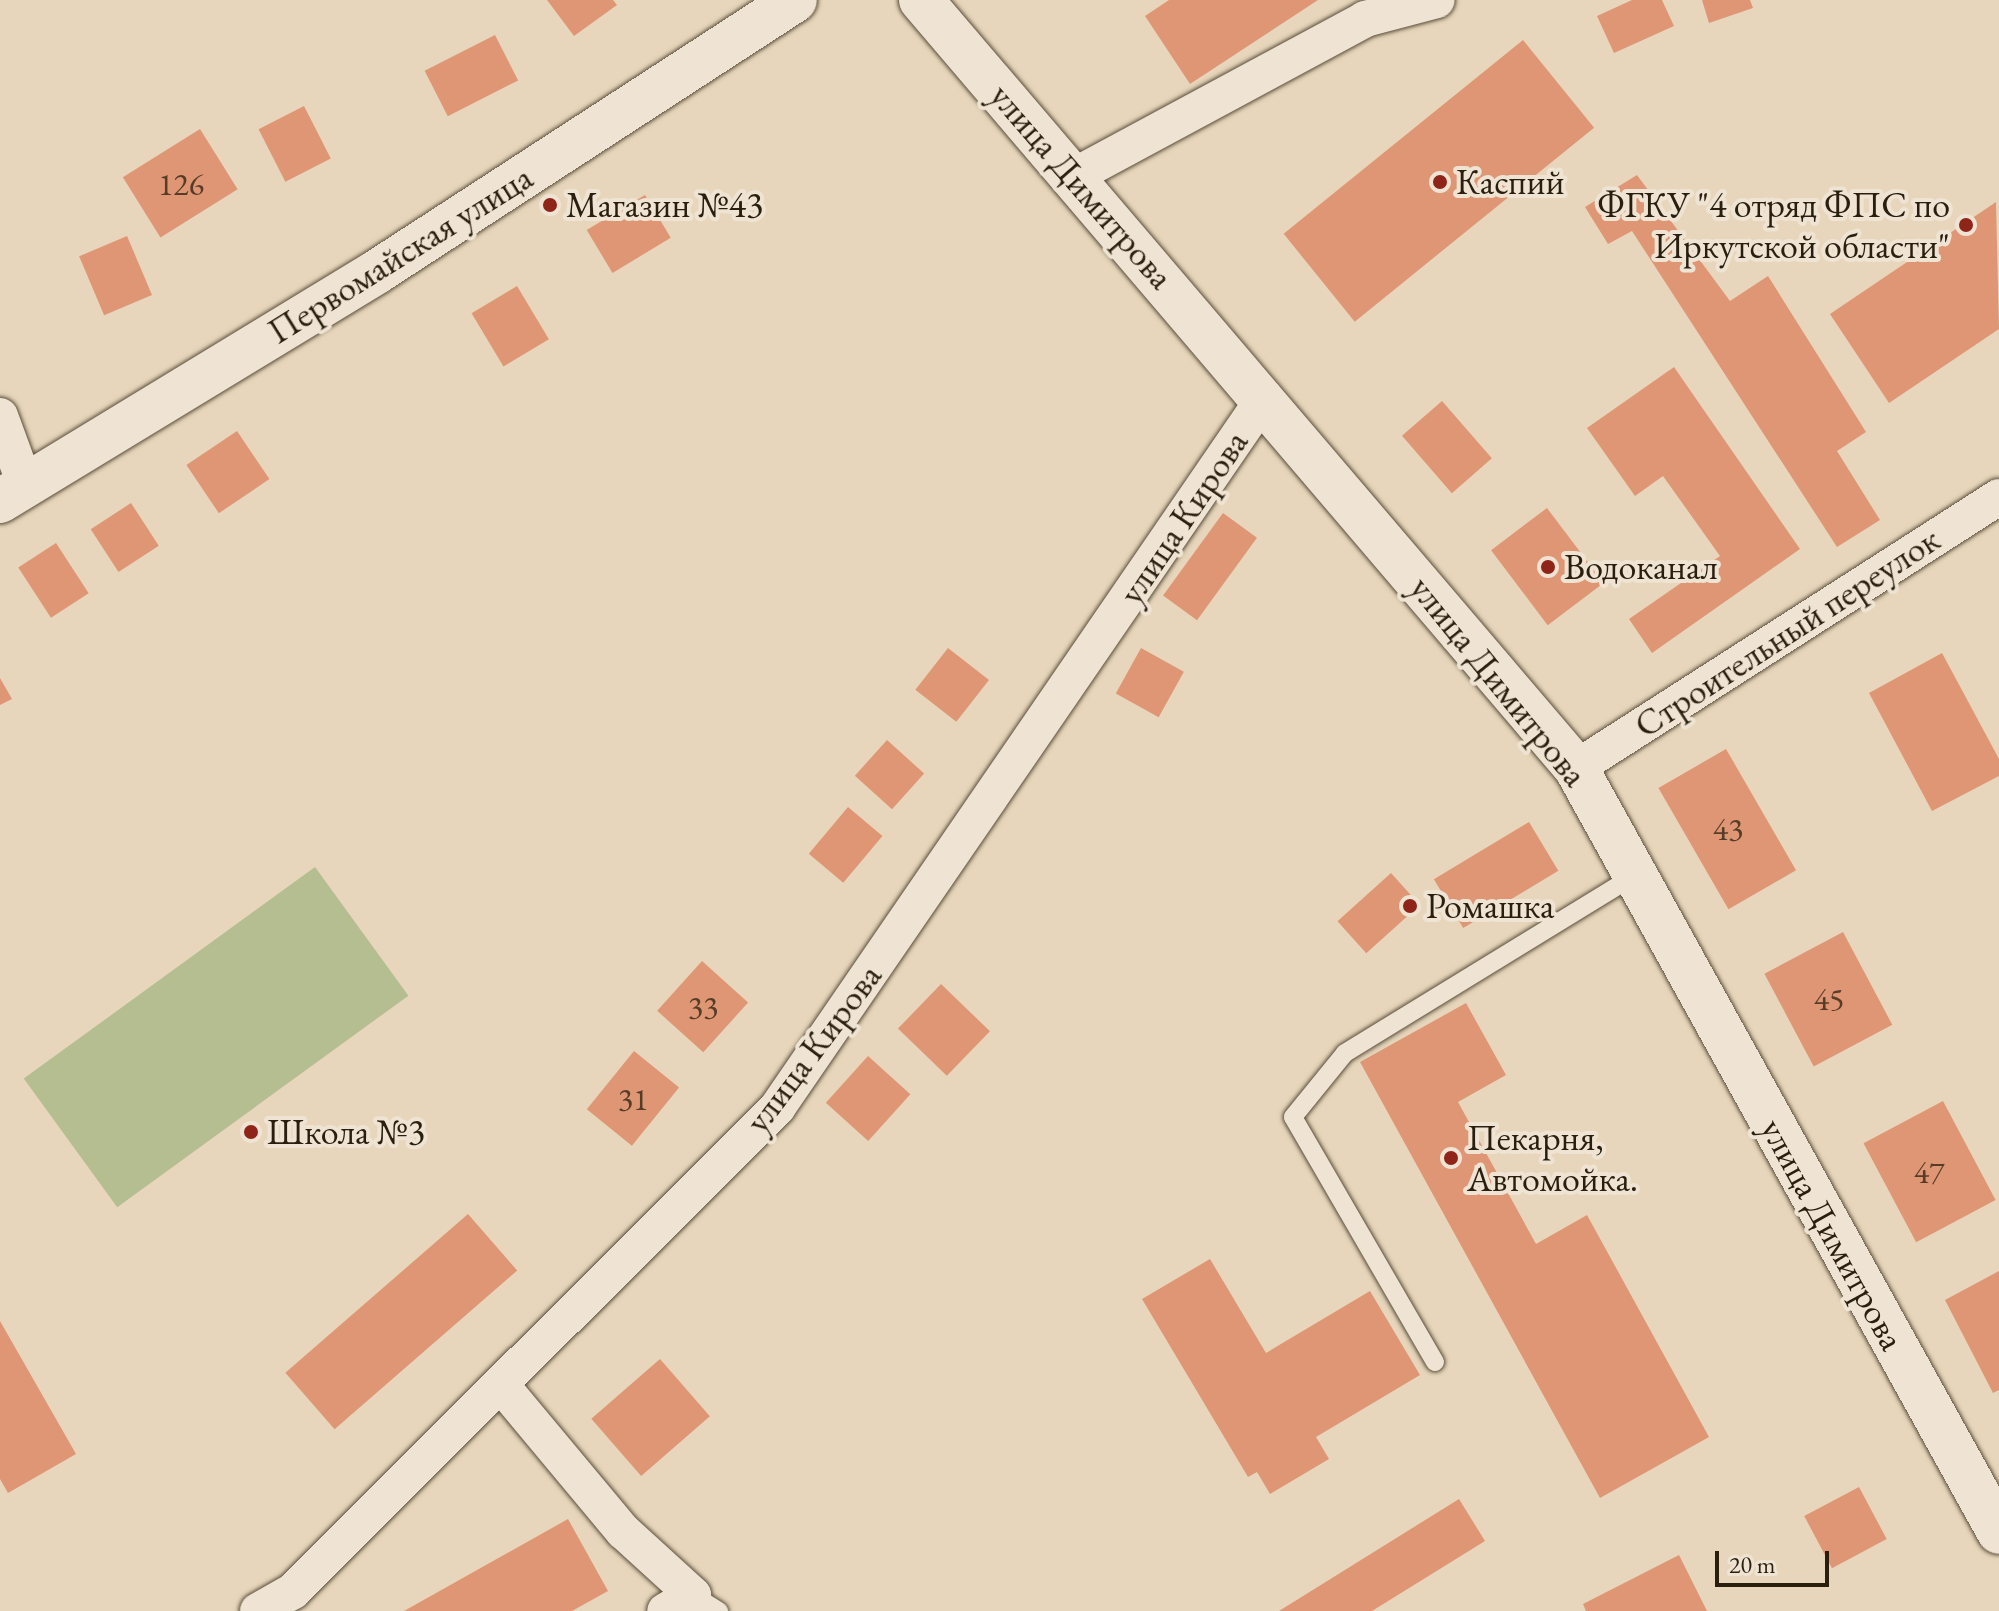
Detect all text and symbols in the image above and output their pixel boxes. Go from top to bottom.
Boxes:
street label: улица Димитрова [981,74,1183,298]
street label: Первомайская улица [260,155,540,353]
place label: Каспий [1456,160,1564,204]
house number: 126 [158,165,204,203]
marker: Каспий [1431,173,1449,191]
place label: ФГКУ "4 отряд ФПС по Иркутской области" [1597,182,1950,267]
place label: Магазин №43 [566,183,763,227]
marker: Магазин №43 [541,196,559,214]
marker: ФГКУ "4 отряд ФПС по Иркутской области" [1957,216,1975,234]
street label: улица Кирова [1109,422,1257,612]
street label: Строительный переулок [1626,517,1948,747]
place label: Водоканал [1564,545,1718,589]
marker: Водоканал [1539,558,1557,576]
street label: улица Димитрова [1401,567,1597,795]
house number: 43 [1713,810,1743,848]
place label: Ромашка [1426,884,1554,928]
marker: Ромашка [1401,897,1419,915]
street label: улица Кирова [736,955,890,1141]
house number: 45 [1814,980,1844,1018]
house number: 33 [688,988,718,1026]
house number: 31 [618,1080,648,1118]
place label: Школа №3 [267,1110,425,1154]
street label: улица Димитрова [1752,1111,1914,1357]
place label: Пекарня, Автомойка. [1467,1115,1638,1200]
marker: Школа №3 [242,1123,260,1141]
marker: Пекарня, Автомойка. [1442,1149,1460,1167]
house number: 47 [1914,1153,1944,1191]
scale bar [1719,1535,1833,1585]
text: 20 m [1729,1549,1776,1580]

